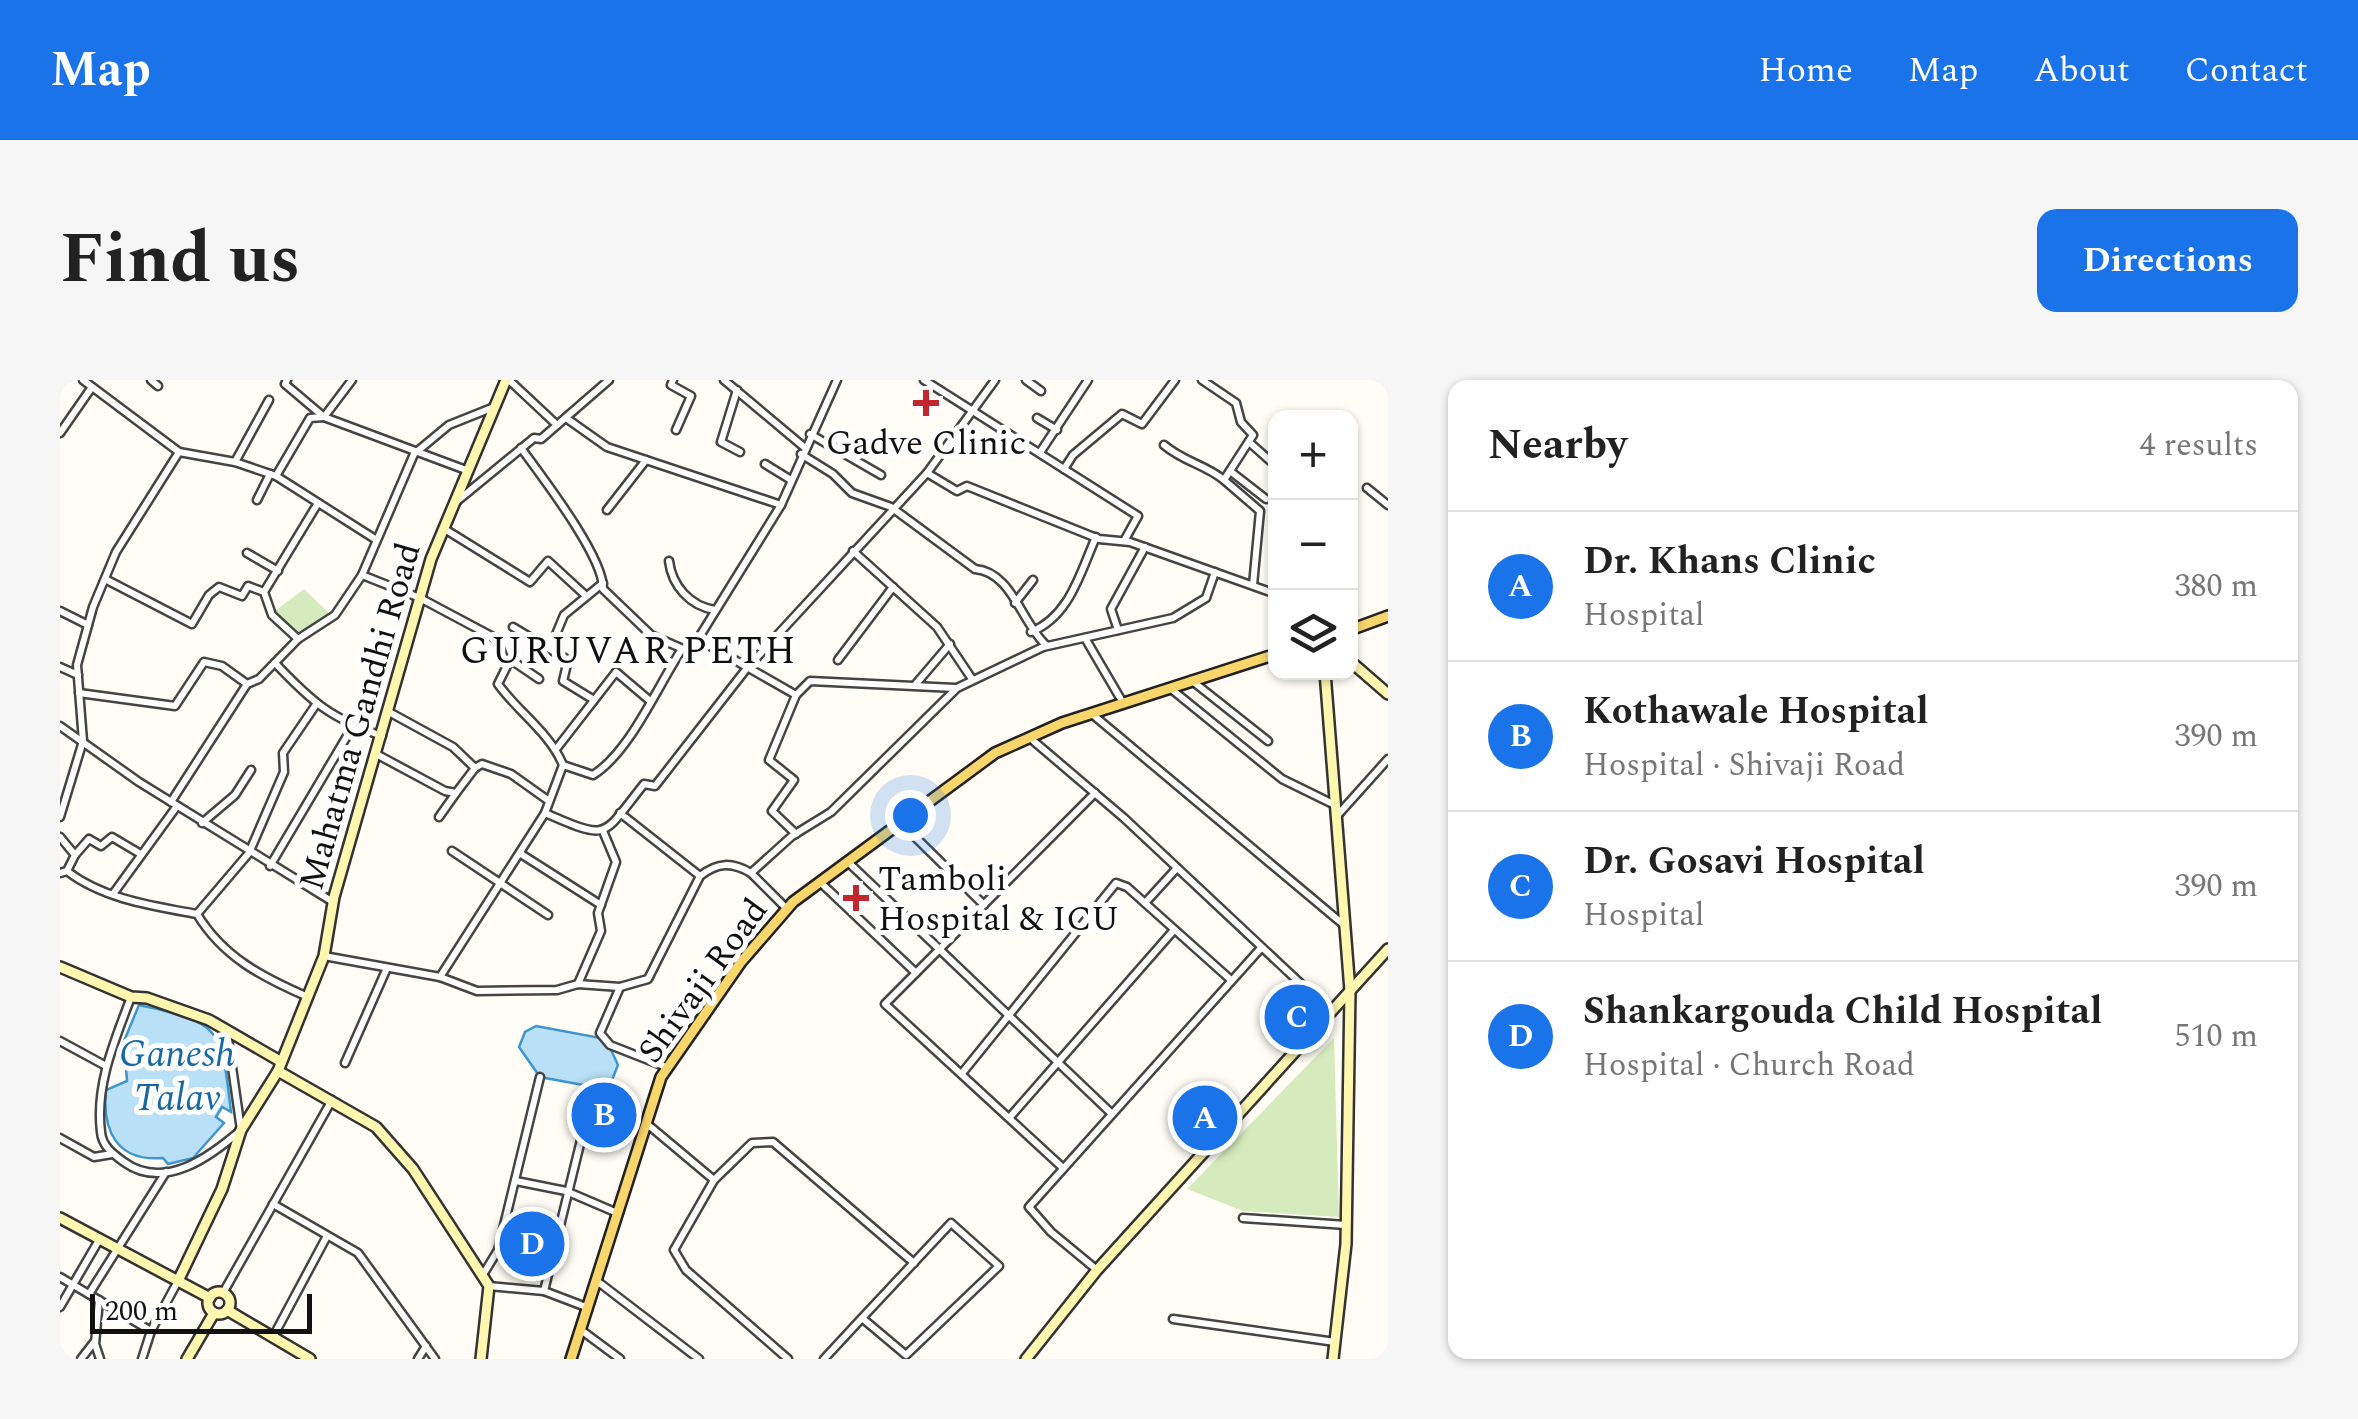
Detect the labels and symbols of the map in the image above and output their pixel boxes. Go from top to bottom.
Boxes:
marker: Gadve Clinic [913,390,939,416]
place label: Gadve Clinic [826,417,1026,470]
street label: Mahatma Gandhi Road [285,537,435,896]
district label: GURUVAR PETH [460,623,798,681]
your location [885,790,936,841]
place label: Tamboli Hospital & ICU [878,853,1119,946]
marker: Tamboli Hospital & ICU [843,885,869,911]
street label: Shivaji Road [625,887,781,1075]
pin: C [1264,980,1330,1054]
water label: Ganesh Talav [119,1026,235,1128]
pin: B [572,1078,636,1152]
pin: A [1172,1080,1238,1156]
pin: D [500,1206,564,1282]
scale bar [90,1289,312,1334]

